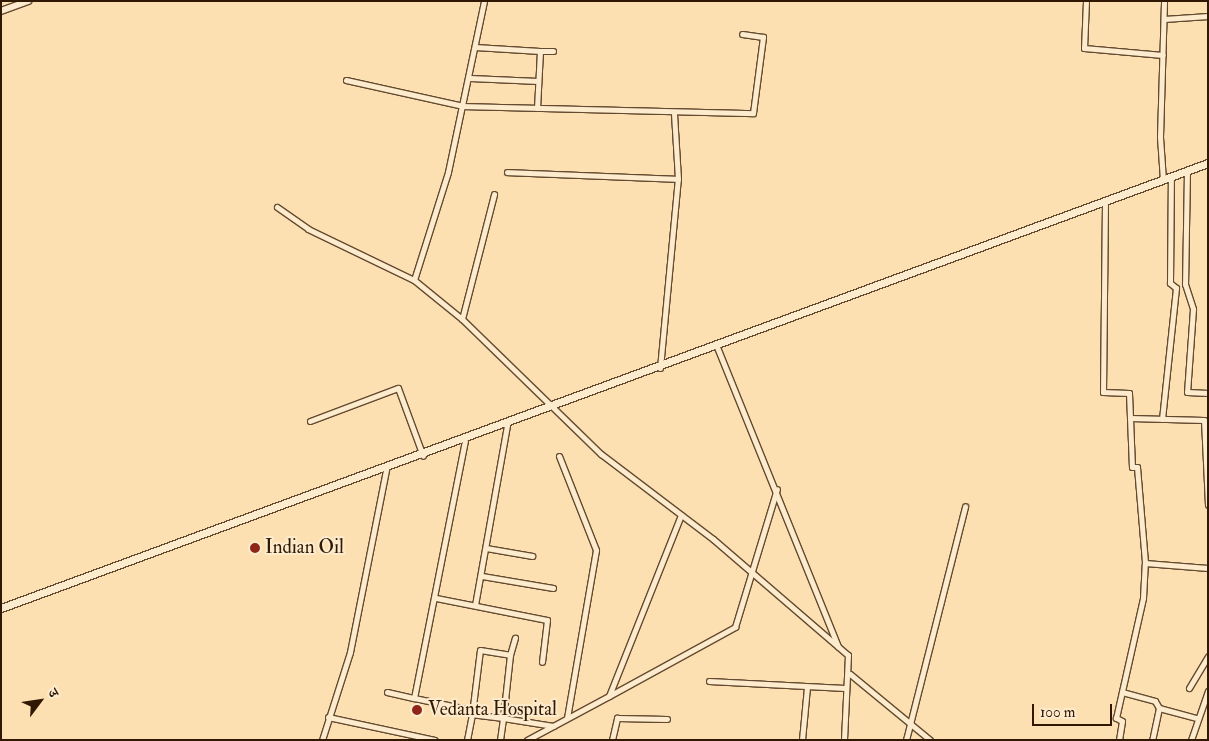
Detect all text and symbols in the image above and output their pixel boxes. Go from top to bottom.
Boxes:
place label: Indian Oil [265,537,344,559]
marker: Indian Oil [249,542,261,554]
north arrow [15,676,65,726]
text: उ [44,686,62,700]
scale bar [1034,694,1114,726]
place label: Vedanta Hospital [428,699,557,721]
marker: Vedanta Hospital [410,703,424,717]
text: 100 m [1040,703,1075,722]

